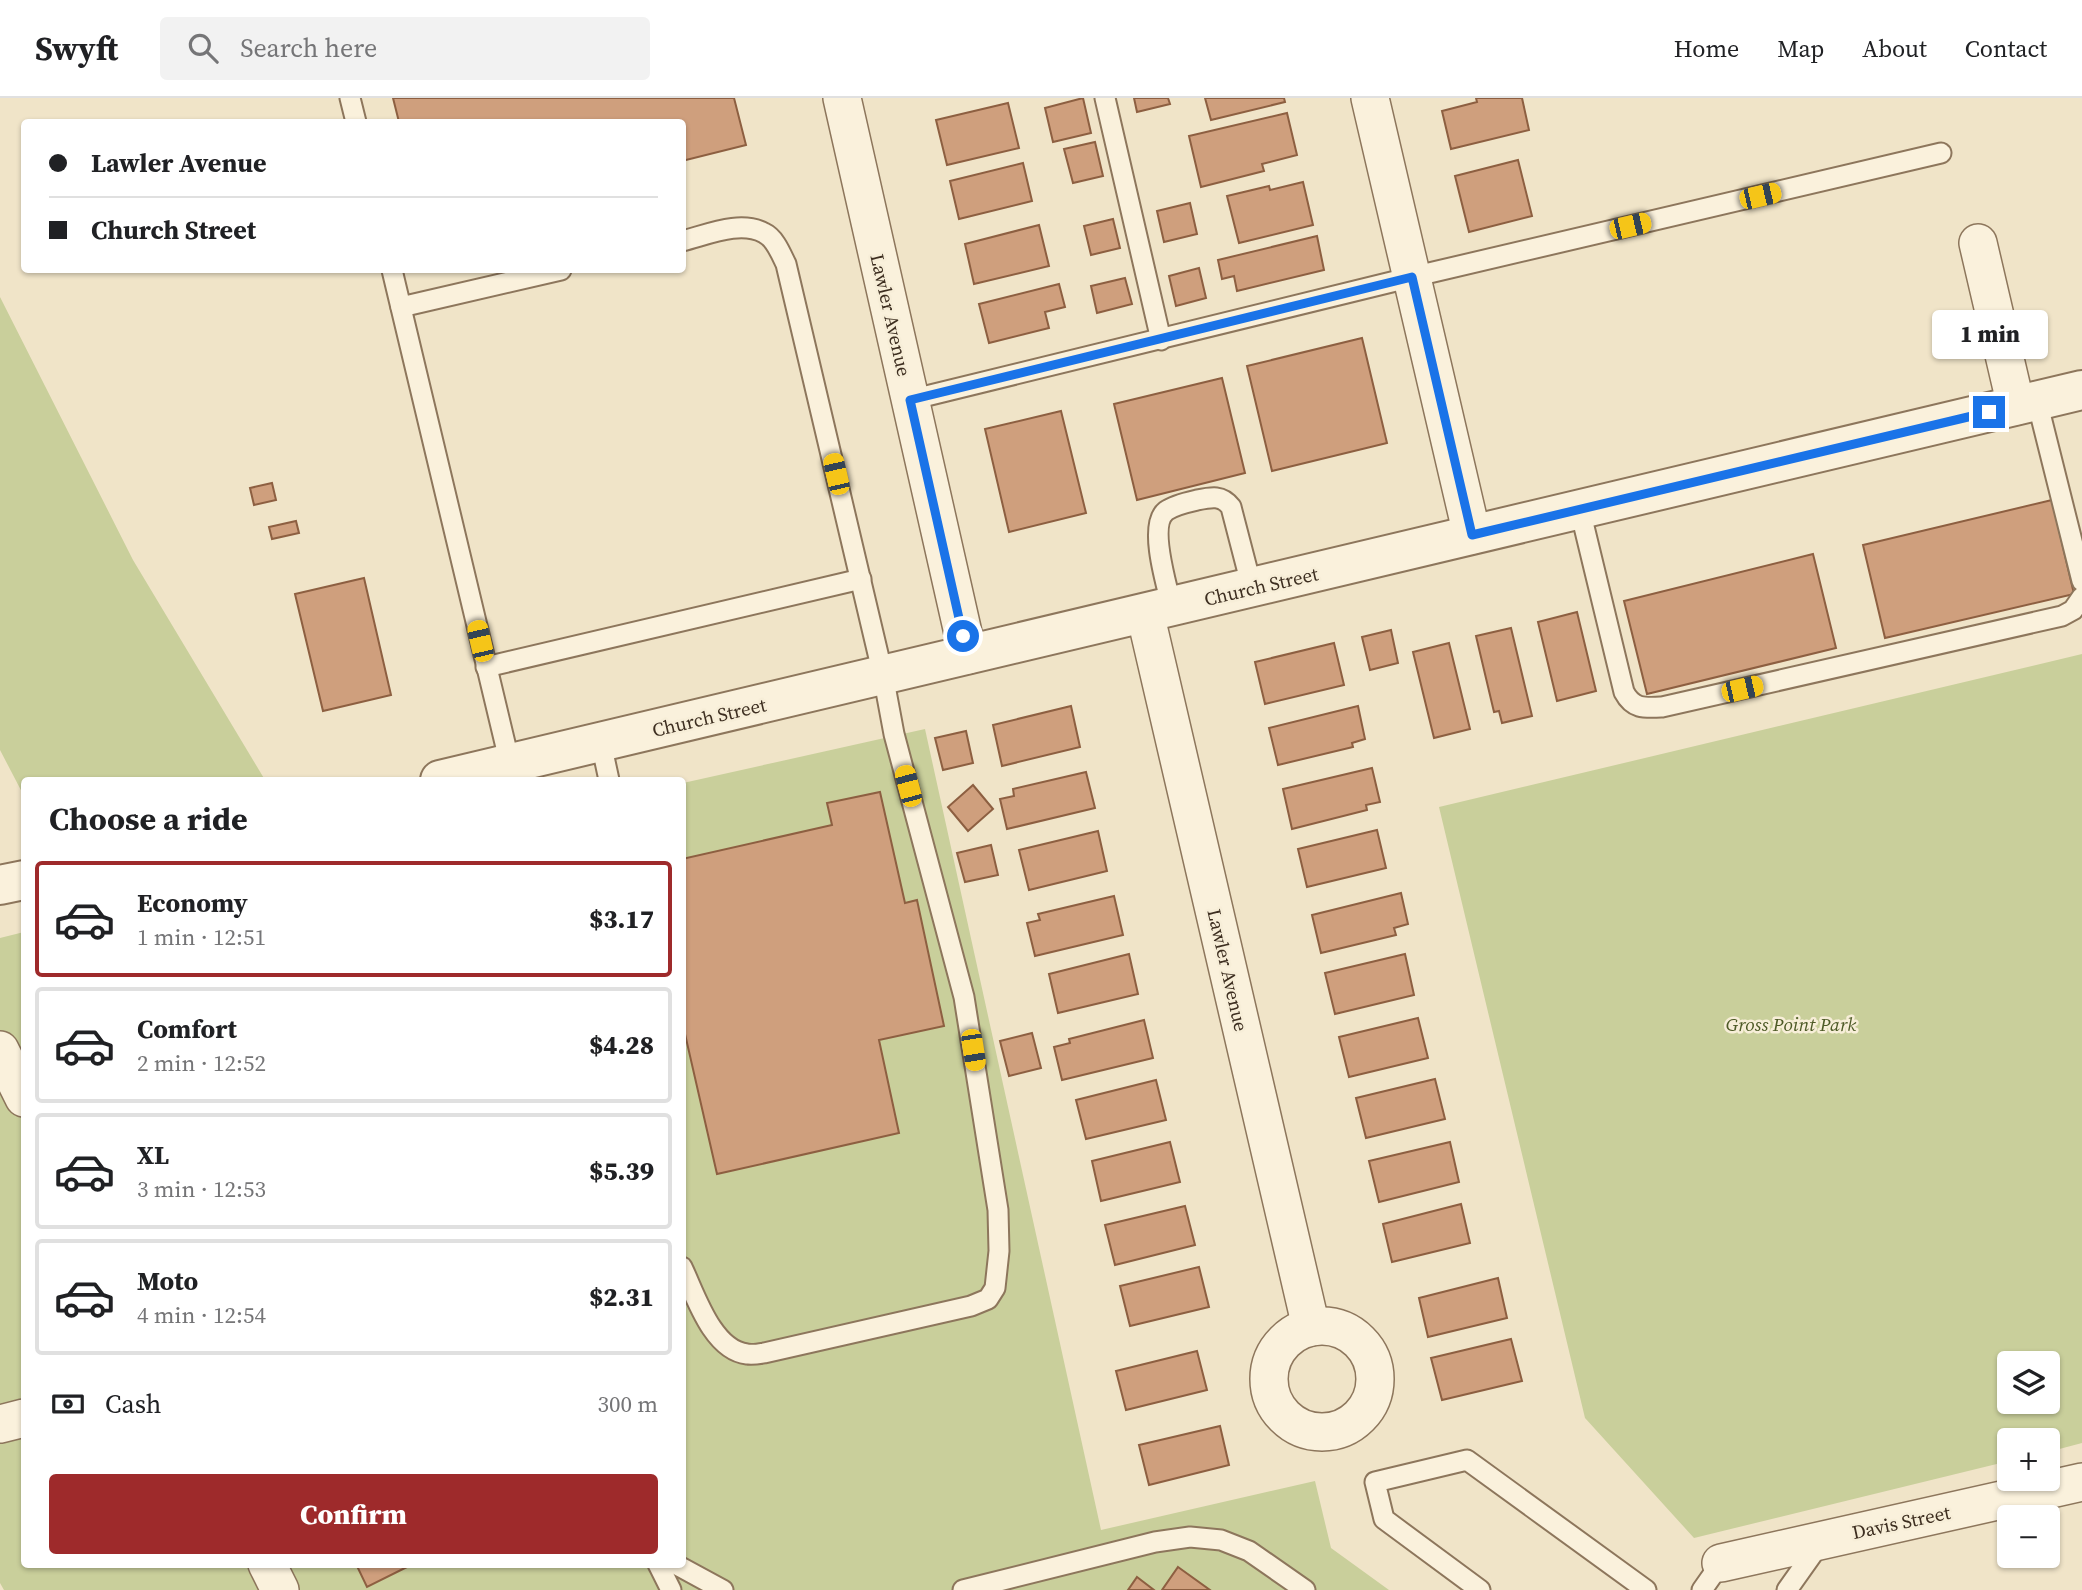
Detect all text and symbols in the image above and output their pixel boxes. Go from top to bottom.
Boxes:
search box [160,17,650,80]
text: Swyft [35,26,118,71]
icon: search [184,29,222,67]
text: Search here [240,30,377,66]
text: Home [1674,32,1739,65]
text: Map [1777,32,1824,65]
text: About [1862,32,1927,65]
text: Contact [1965,32,2047,65]
text: Lawler Avenue [91,145,267,181]
car [1738,181,1783,211]
car [1608,211,1653,241]
text: Church Street [91,212,256,248]
street label: Lawler Avenue [864,251,918,379]
callout: 1 min [1931,310,2047,360]
text: 1 min [1960,318,2020,350]
route end [1973,396,2005,428]
car [822,451,851,497]
street label: Church Street [1201,560,1321,612]
car [466,618,495,664]
route start [947,620,979,652]
car [1720,674,1765,704]
street label: Church Street [649,691,769,743]
car [893,763,924,809]
text: Choose a ride [49,797,248,841]
text: Economy [137,885,248,921]
icon: car [53,888,116,951]
text: $3.17 [589,901,654,937]
street label: Lawler Avenue [1201,906,1255,1034]
text: 1 min · 12:51 [137,921,266,953]
text: Comfort [137,1011,237,1047]
park label: Gross Point Park [1726,1011,1856,1037]
icon: car [53,1014,116,1077]
text: $4.28 [589,1027,654,1063]
car [960,1028,987,1072]
text: 2 min · 12:52 [137,1047,266,1079]
text: XL [137,1137,169,1173]
icon: car [53,1140,116,1203]
text: $5.39 [589,1153,654,1189]
text: 3 min · 12:53 [137,1173,266,1205]
text: Moto [137,1263,198,1299]
icon: car [53,1266,116,1329]
text: $2.31 [589,1279,654,1315]
text: 4 min · 12:54 [137,1299,266,1331]
map controls [1997,1351,2060,1568]
button: layers [1997,1351,2060,1414]
icon: cash [49,1385,87,1423]
text: Cash [105,1386,161,1422]
text: 300 m [597,1388,658,1420]
button: + [1997,1428,2060,1491]
button: Confirm [49,1474,658,1554]
street label: Davis Street [1849,1499,1953,1545]
button: − [1997,1505,2060,1568]

